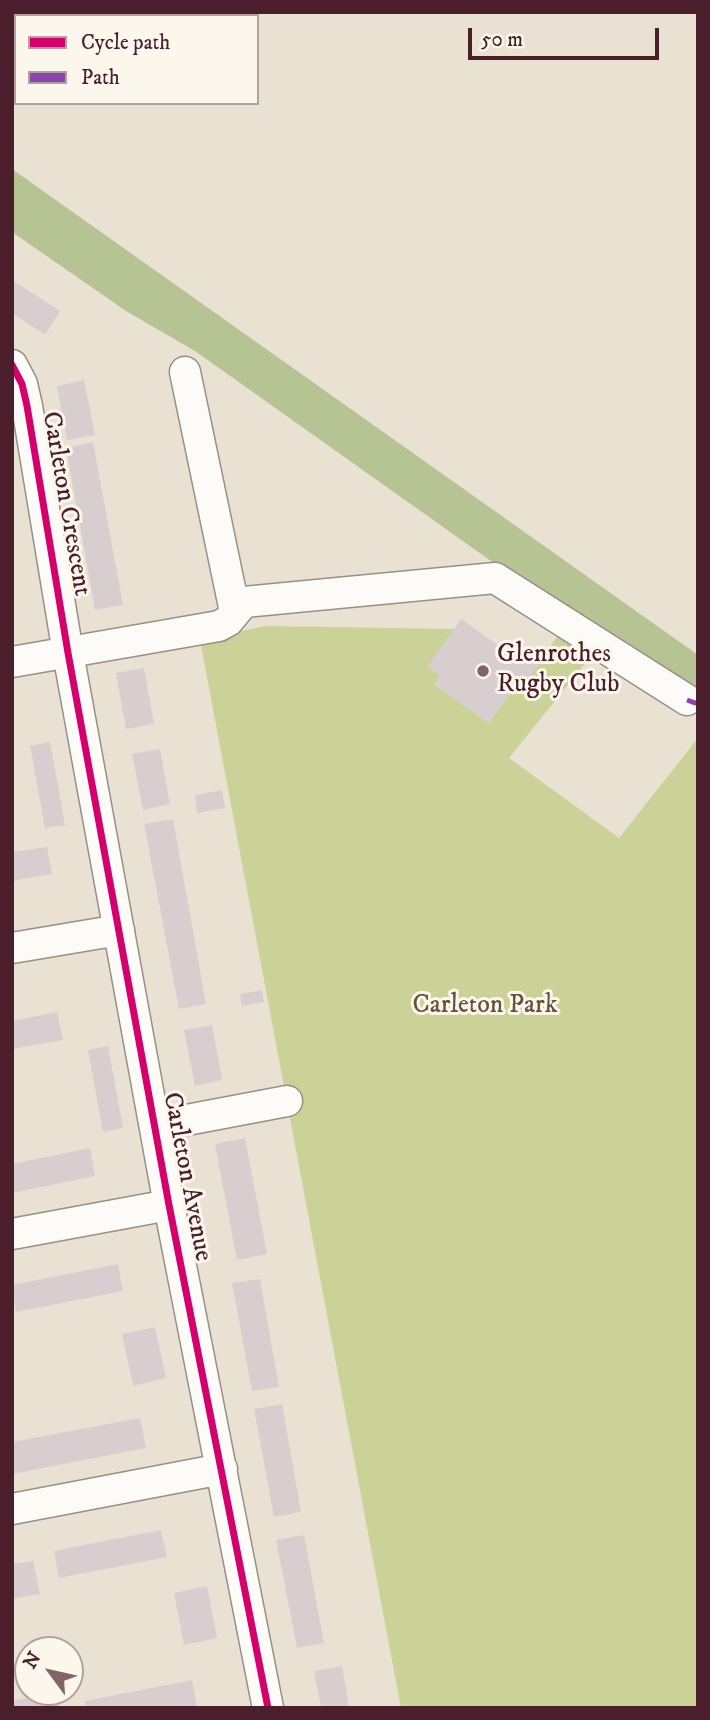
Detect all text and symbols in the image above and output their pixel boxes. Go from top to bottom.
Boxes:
legend [14,14,259,105]
scale bar [472,14,663,58]
text: 50 m [481,27,523,53]
text: Cycle path [81,30,170,56]
text: Path [81,65,120,91]
street label: Carleton Crescent [33,409,97,599]
place label: Glenrothes Rugby Club [497,640,619,702]
marker: Glenrothes Rugby Club [475,663,491,679]
park label: Carleton Park [412,991,558,1023]
street label: Carleton Avenue [154,1090,218,1264]
north arrow [14,1636,84,1706]
text: N [19,1648,47,1673]

